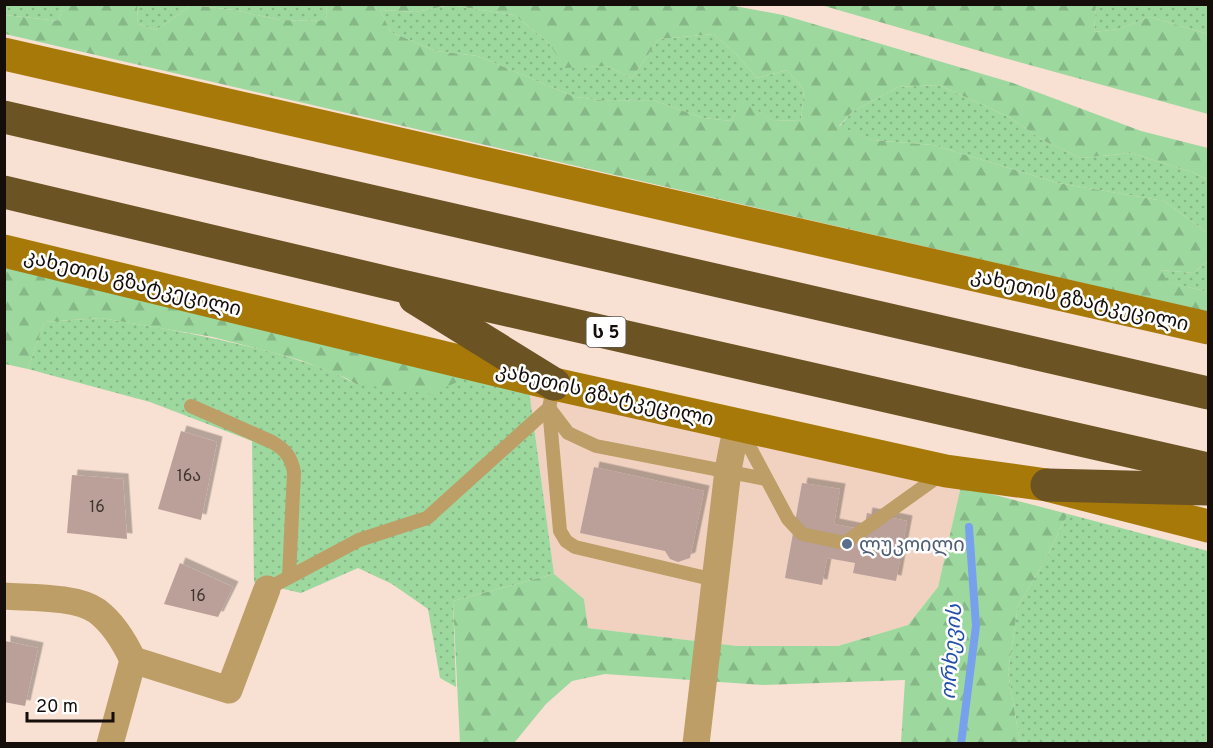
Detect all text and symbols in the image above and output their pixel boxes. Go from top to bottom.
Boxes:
street label: კახეთის გზატკეცილი [21,244,244,323]
street label: კახეთის გზატკეცილი [968,263,1191,339]
road number: ს 5 [586,317,626,347]
street label: კახეთის გზატკეცილი [493,358,716,434]
house number: 16ა [177,467,201,487]
house number: 16 [89,498,105,518]
place label: ლუკოილი [859,533,965,559]
marker: ლუკოილი [840,537,854,551]
house number: 16 [190,587,206,607]
water label: ორხევის [936,602,969,701]
scale bar [27,685,112,723]
text: 20 m [36,696,78,719]

